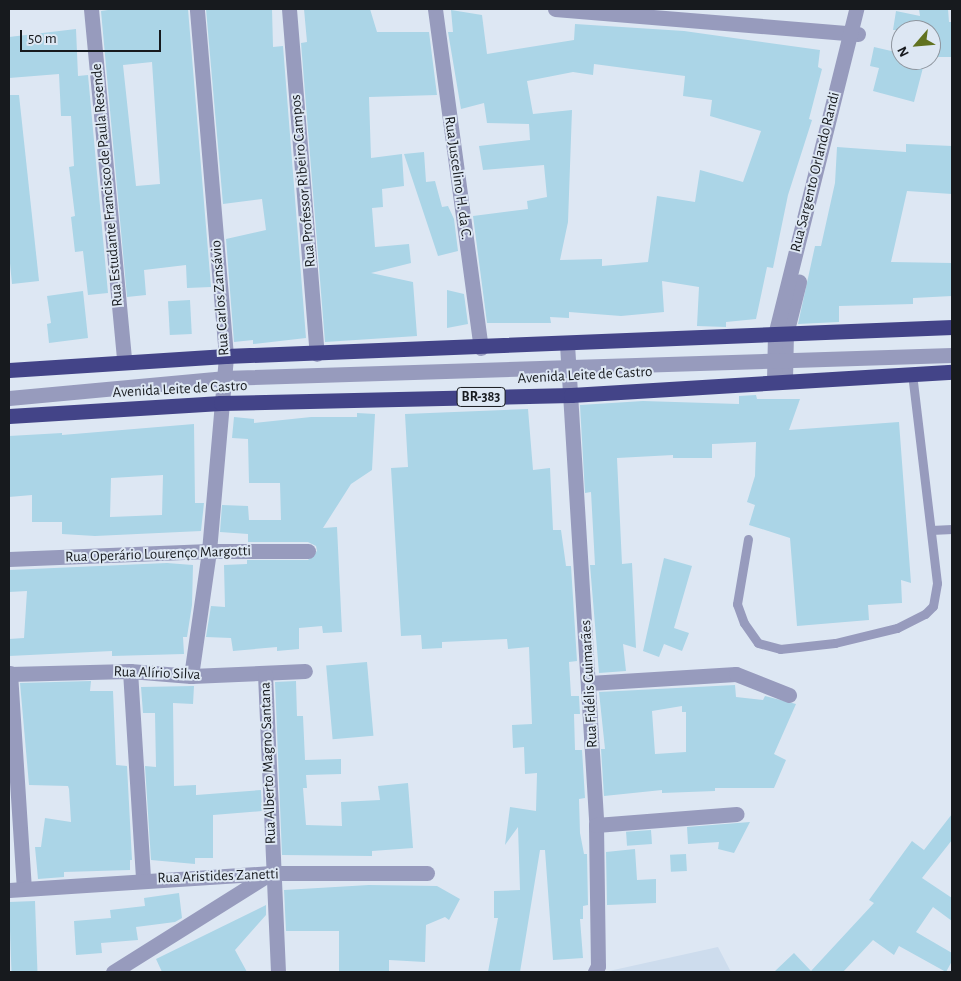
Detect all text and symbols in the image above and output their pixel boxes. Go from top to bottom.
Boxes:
scale bar [22,20,164,52]
north arrow [891,20,941,70]
text: 50 m [28,31,57,46]
text: N [895,44,912,59]
street label: Rua Estudante Francisco de Paula Resende [87,63,127,307]
street label: Rua Sargento Orlando Randi [786,90,844,254]
street label: Rua Professor Ribeiro Campos [286,94,320,268]
street label: Rua Juscelino H. da C. [440,115,476,241]
street label: Rua Carlos Zansávio [207,240,233,356]
street label: Avenida Leite de Castro [517,362,653,388]
street label: Avenida Leite de Castro [112,376,248,402]
road number: BR-383 [456,386,506,408]
street label: Rua Operário Lourenço Margotti [65,542,251,566]
street label: Rua Fidélis Guimarães [577,620,601,748]
street label: Rua Alírio Silva [113,662,201,684]
street label: Rua Alberto Magno Santana [256,682,280,844]
street label: Rua Aristides Zanetti [157,865,279,887]

